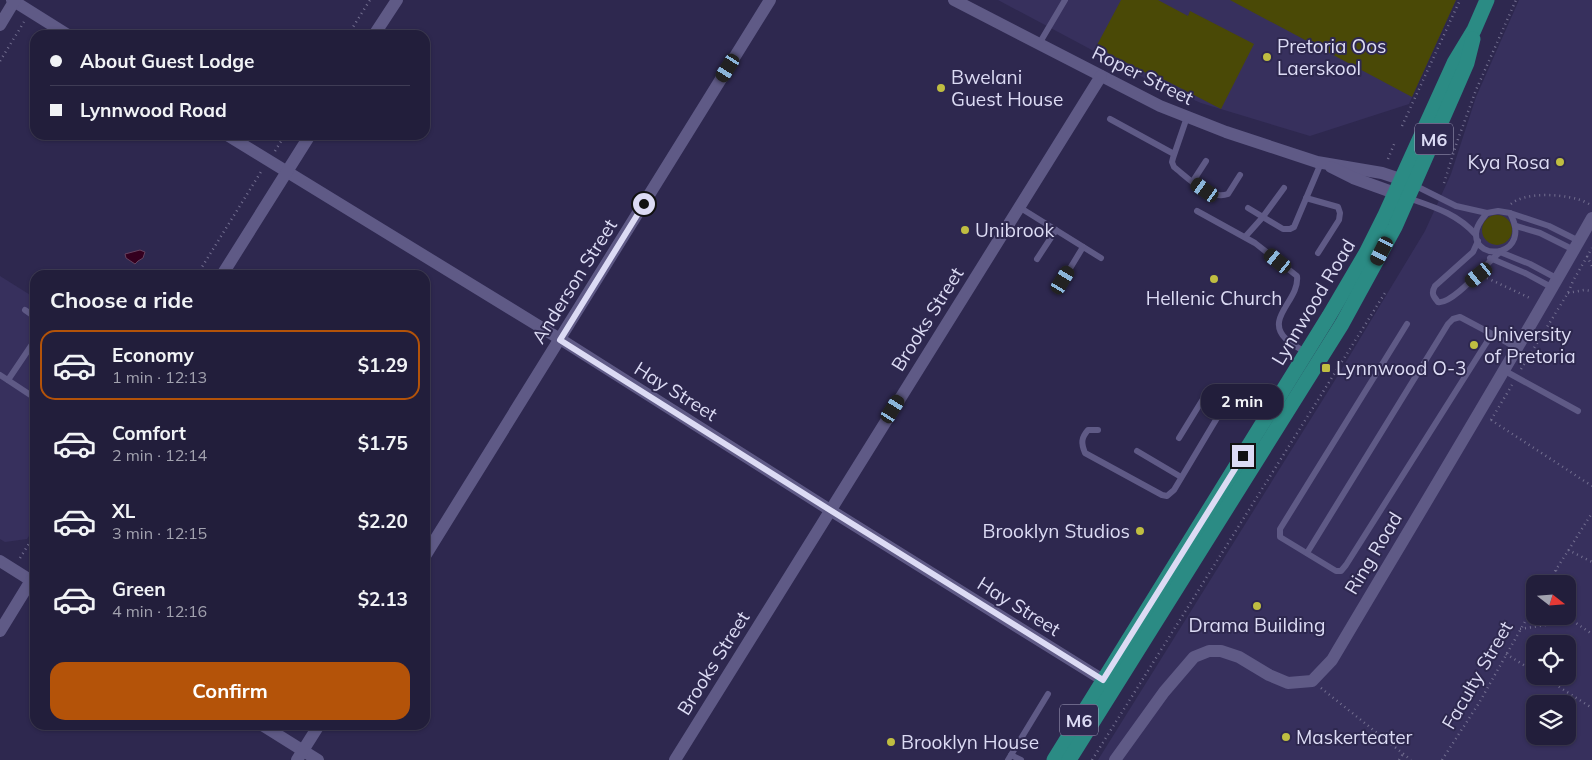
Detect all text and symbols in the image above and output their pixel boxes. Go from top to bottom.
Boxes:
place label: Pretoria Oos Laerskool [1277,34,1386,80]
street label: Roper Street [1088,40,1198,110]
text: About Guest Lodge [80,49,254,73]
car [713,51,742,85]
marker: Pretoria Oos Laerskool [1261,51,1273,63]
place label: Bwelani Guest House [951,65,1063,111]
marker: Bwelani Guest House [935,82,947,94]
text: Lynnwood Road [80,98,227,122]
road number: M6 [1415,124,1453,154]
place label: Kya Rosa [1468,150,1550,174]
marker: Kya Rosa [1554,156,1566,168]
car [1188,175,1221,205]
route start [633,193,655,215]
street label: Anderson Street [526,214,622,348]
place label: Unibrook [975,218,1054,242]
marker: Unibrook [959,224,971,236]
car [1368,234,1395,268]
street label: Lynnwood Road [1266,235,1360,369]
car [1261,246,1294,276]
car [1462,260,1495,290]
street label: Brooks Street [886,262,969,375]
car [1048,263,1077,297]
marker: Hellenic Church [1208,273,1220,285]
text: Choose a ride [50,286,193,314]
place label: Hellenic Church [1146,286,1282,310]
place label: University of Pretoria [1484,322,1576,368]
marker: University of Pretoria [1468,339,1480,351]
icon: car [52,343,97,388]
text: Economy [112,343,194,367]
text: $1.29 [358,353,408,377]
street label: Hay Street [630,356,722,426]
place label: Lynnwood O-3 [1336,356,1466,380]
marker: Lynnwood O-3 [1320,362,1332,374]
text: 1 min · 12:13 [112,367,207,387]
callout: 2 min [1202,384,1284,418]
text: 2 min [1221,391,1263,411]
car [878,392,907,426]
icon: car [52,421,97,466]
text: Comfort [112,421,186,445]
text: $1.75 [358,431,408,455]
text: 2 min · 12:14 [112,445,207,465]
route end [1232,445,1254,467]
icon: car [52,499,97,544]
text: XL [112,499,135,523]
street label: Ring Road [1339,507,1407,599]
text: $2.20 [358,509,408,533]
place label: Brooklyn Studios [983,519,1130,543]
text: 3 min · 12:15 [112,523,207,543]
marker: Brooklyn Studios [1134,525,1146,537]
street label: Hay Street [973,571,1065,641]
north arrow [1526,575,1576,625]
map controls [1526,575,1576,745]
icon: car [52,577,97,622]
text: Green [112,577,166,601]
text: $2.13 [358,587,408,611]
marker: Drama Building [1251,600,1263,612]
text: 4 min · 12:16 [112,601,207,621]
street label: Brooks Street [672,606,755,719]
place label: Drama Building [1189,613,1325,637]
street label: Faculty Street [1436,616,1518,733]
button: locate [1526,635,1576,685]
button: Confirm [50,662,410,720]
button: layers [1526,695,1576,745]
road number: M6 [1060,704,1098,736]
place label: Maskerteater [1296,725,1413,749]
place label: Brooklyn House [901,730,1039,754]
marker: Maskerteater [1280,731,1292,743]
marker: Brooklyn House [885,736,897,748]

